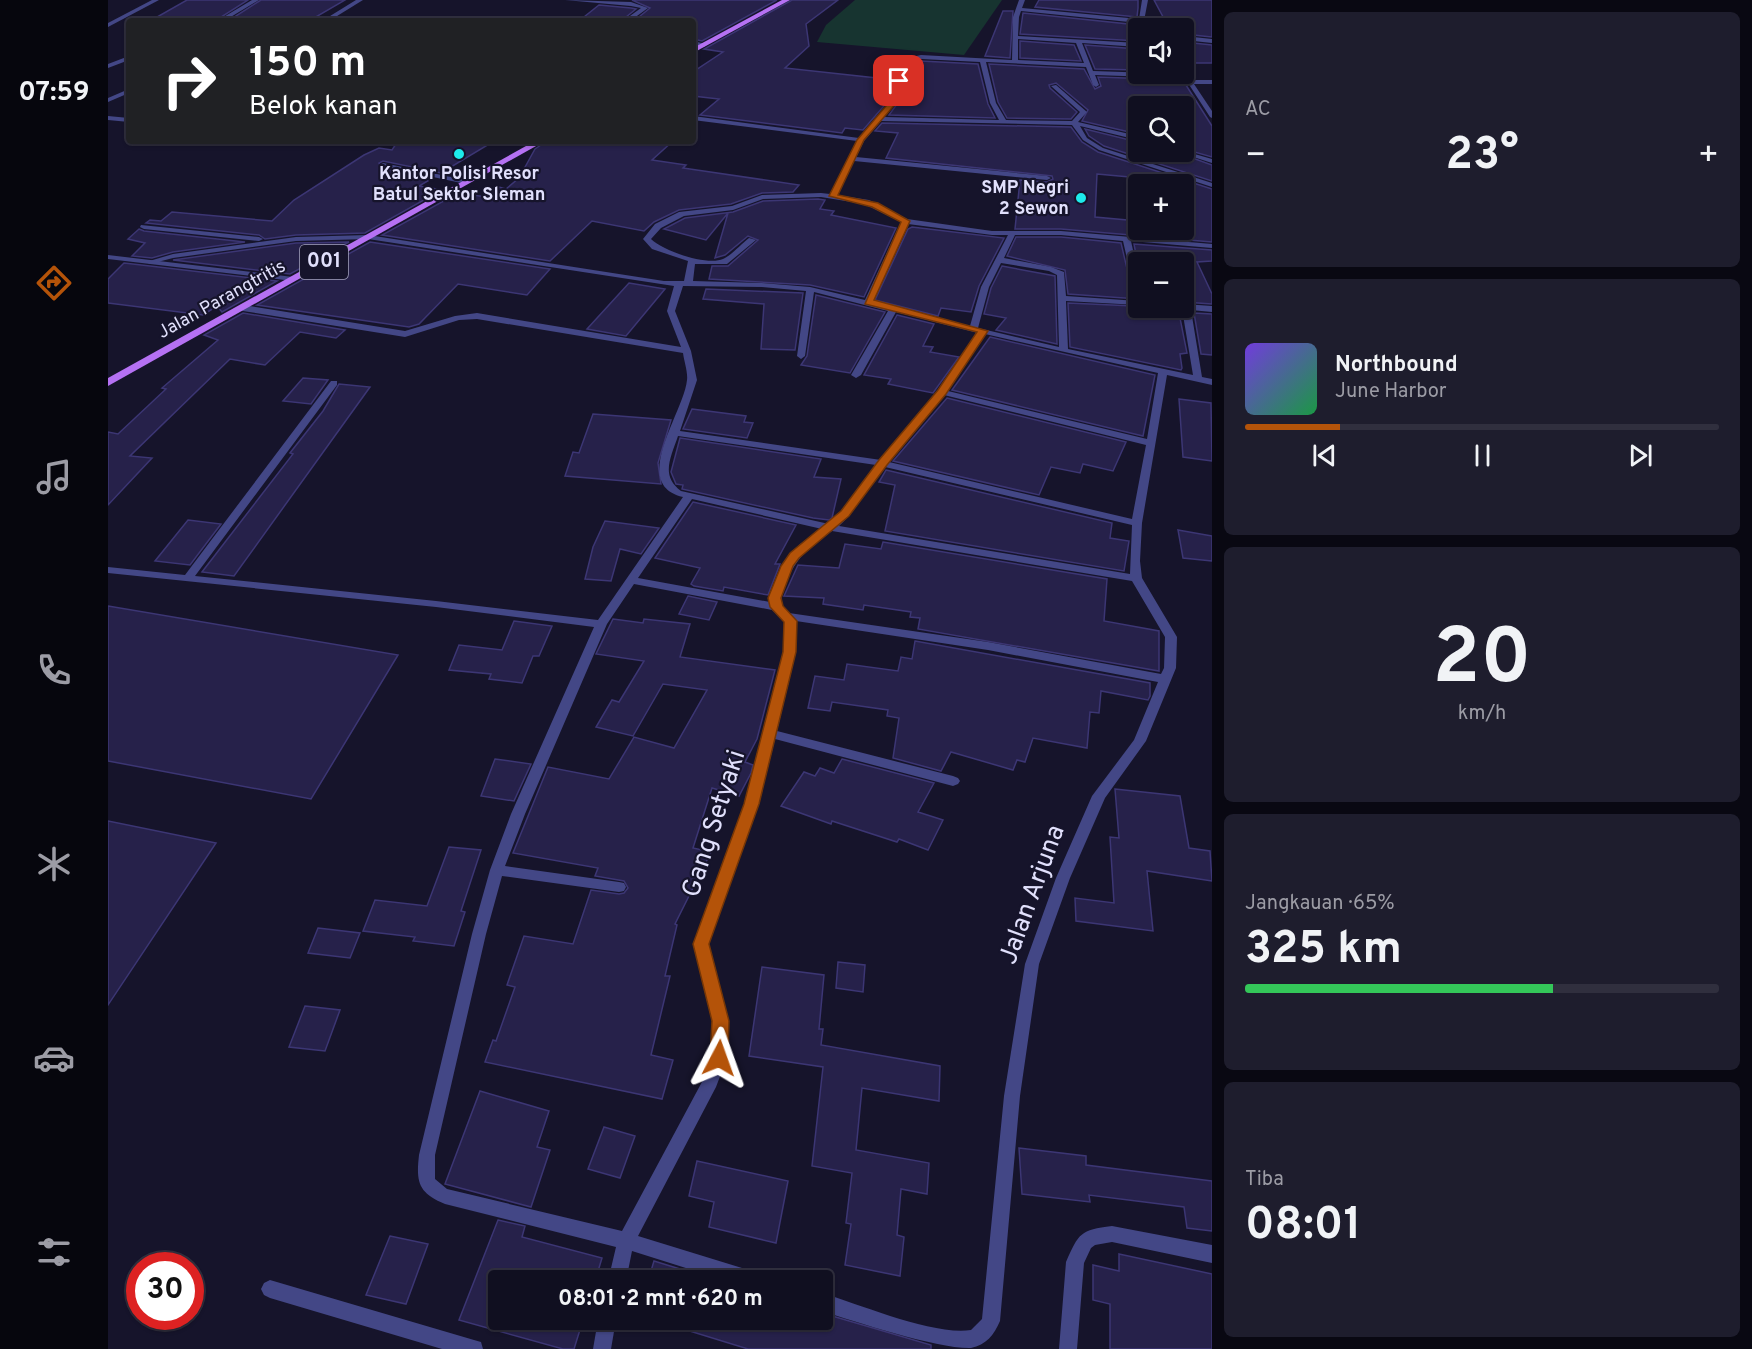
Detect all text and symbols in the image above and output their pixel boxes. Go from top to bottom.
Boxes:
map controls [1128,18,1194,318]
button: sound [1128,18,1194,84]
text: 150 m [249,38,366,91]
icon: right [150,42,228,120]
pin [873,55,924,106]
icon: arrive [882,64,915,97]
text: 07:59 [18,76,90,110]
text: Belok kanan [249,90,398,124]
button: search [1128,96,1194,162]
text: AC [1245,97,1271,123]
text: 23° [1445,128,1519,185]
text: − [1245,136,1266,178]
text: + [1698,136,1719,178]
marker: Kantor Polisi Resor Batul Sektor Sleman [452,147,466,161]
place label: Kantor Polisi Resor Batul Sektor Sleman [373,163,545,207]
button: + [1128,174,1194,240]
place label: SMP Negri 2 Sewon [981,177,1069,221]
marker: SMP Negri 2 Sewon [1074,191,1088,205]
road number: 001 [300,245,348,279]
button: − [1128,252,1194,318]
street label: Jalan Parangtritis [154,255,290,345]
icon: directions [33,262,75,304]
text: Northbound [1335,352,1458,379]
text: June Harbor [1335,379,1447,405]
icon: previous [1308,439,1341,472]
icon: pause [1466,439,1499,472]
icon: next [1624,439,1657,472]
icon: music [33,456,75,498]
text: 20 [1433,612,1531,711]
icon: phone [33,649,75,691]
text: km/h [1458,701,1506,727]
street label: Gang Setyaki [676,746,754,902]
street label: Jalan Arjuna [993,821,1073,969]
icon: climate [33,843,75,885]
text: Jangkauan · 65% [1245,891,1395,917]
text: 325 km [1245,922,1402,979]
position arrow [687,1026,751,1090]
icon: car [33,1037,75,1079]
text: Tiba [1245,1167,1284,1193]
text: 08:01 [1245,1198,1361,1255]
icon: filters [33,1231,75,1273]
speed limit sign: 30 [126,1252,204,1330]
text: 08:01 · 2 mnt · 620 m [558,1286,763,1313]

